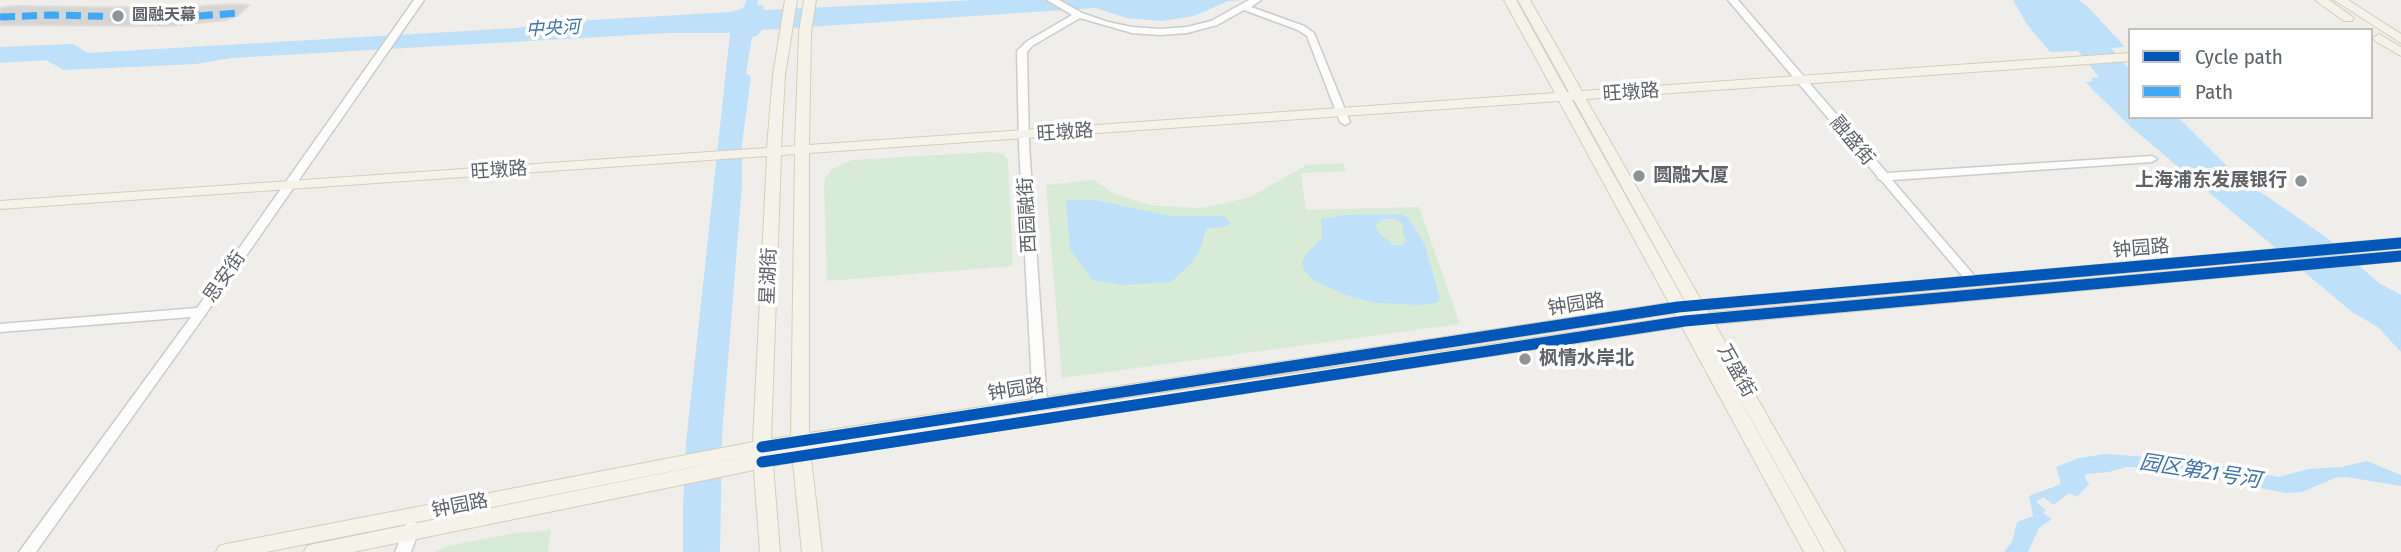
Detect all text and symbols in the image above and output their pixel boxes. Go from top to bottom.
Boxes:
place label: 圆融天幕 [132,6,196,26]
marker: 圆融天幕 [110,8,126,24]
water label: 中央河 [525,17,581,41]
legend [2128,28,2373,119]
text: Cycle path [2195,44,2283,70]
text: Path [2195,79,2233,105]
street label: 旺墩路 [1602,80,1660,106]
street label: 融盛街 [1825,112,1879,170]
street label: 旺墩路 [1036,120,1094,146]
street label: 旺墩路 [470,158,528,184]
place label: 圆融大厦 [1653,165,1729,187]
marker: 圆融大厦 [1631,168,1647,184]
place label: 上海浦东发展银行 [2135,170,2287,192]
marker: 上海浦东发展银行 [2293,173,2309,189]
street label: 西园融街 [1015,176,1041,254]
street label: 钟园路 [2112,235,2170,263]
street label: 思安街 [199,247,251,307]
street label: 星湖街 [757,247,781,305]
street label: 钟园路 [1546,289,1606,321]
street label: 万盛街 [1712,341,1760,401]
place label: 枫情水岸北 [1539,348,1634,370]
marker: 枫情水岸北 [1517,351,1533,367]
street label: 钟园路 [986,374,1046,406]
water label: 园区第21号河 [2138,450,2262,494]
street label: 钟园路 [430,489,490,523]

